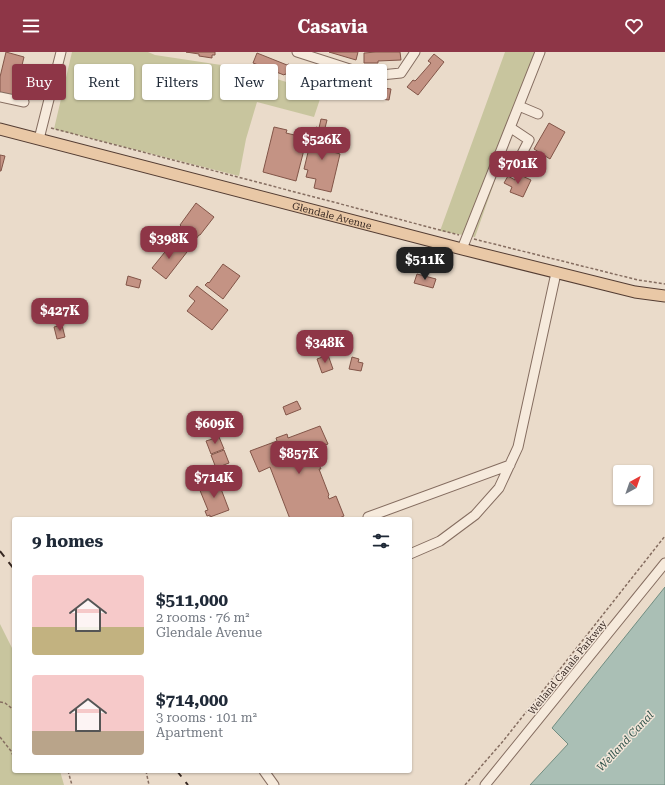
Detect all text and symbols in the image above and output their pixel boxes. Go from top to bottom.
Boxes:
icon: menu [20,15,42,37]
icon: heart [623,15,645,37]
text: Casavia [297,16,368,37]
chip: Buy [12,64,66,100]
chip: Rent [74,64,134,100]
chip: Filters [142,64,212,100]
chip: New [220,64,278,100]
chip: Apartment [286,64,387,100]
pin: $526K [294,127,350,161]
text: $526K [302,132,342,147]
pin: $701K [490,151,546,185]
text: $701K [498,156,538,171]
street label: Glendale Avenue [291,200,373,231]
pin: $398K [141,226,197,260]
text: $398K [149,231,189,246]
pin: $511K [397,247,453,281]
text: $511K [405,252,445,267]
pin: $427K [32,298,88,332]
text: $427K [40,303,80,318]
pin: $348K [297,330,353,364]
text: $348K [305,335,345,350]
pin: $609K [187,411,243,445]
text: $609K [195,416,235,431]
pin: $857K [271,441,327,475]
text: $857K [279,446,319,461]
pin: $714K [186,465,242,499]
north arrow [613,465,653,505]
map controls [613,465,653,505]
text: $714K [194,470,234,485]
icon: filters [370,530,392,552]
text: 9 homes [32,531,103,551]
text: $511,000 [156,590,228,610]
icon: home [64,591,112,639]
text: 2 rooms · 76 m² [156,610,250,625]
street label: Welland Canals Parkway [526,618,609,717]
text: Glendale Avenue [156,625,262,640]
text: $714,000 [156,690,228,710]
icon: home [64,691,112,739]
water label: Welland Canal [594,709,656,774]
text: 3 rooms · 101 m² [156,710,257,725]
text: Apartment [156,725,223,740]

